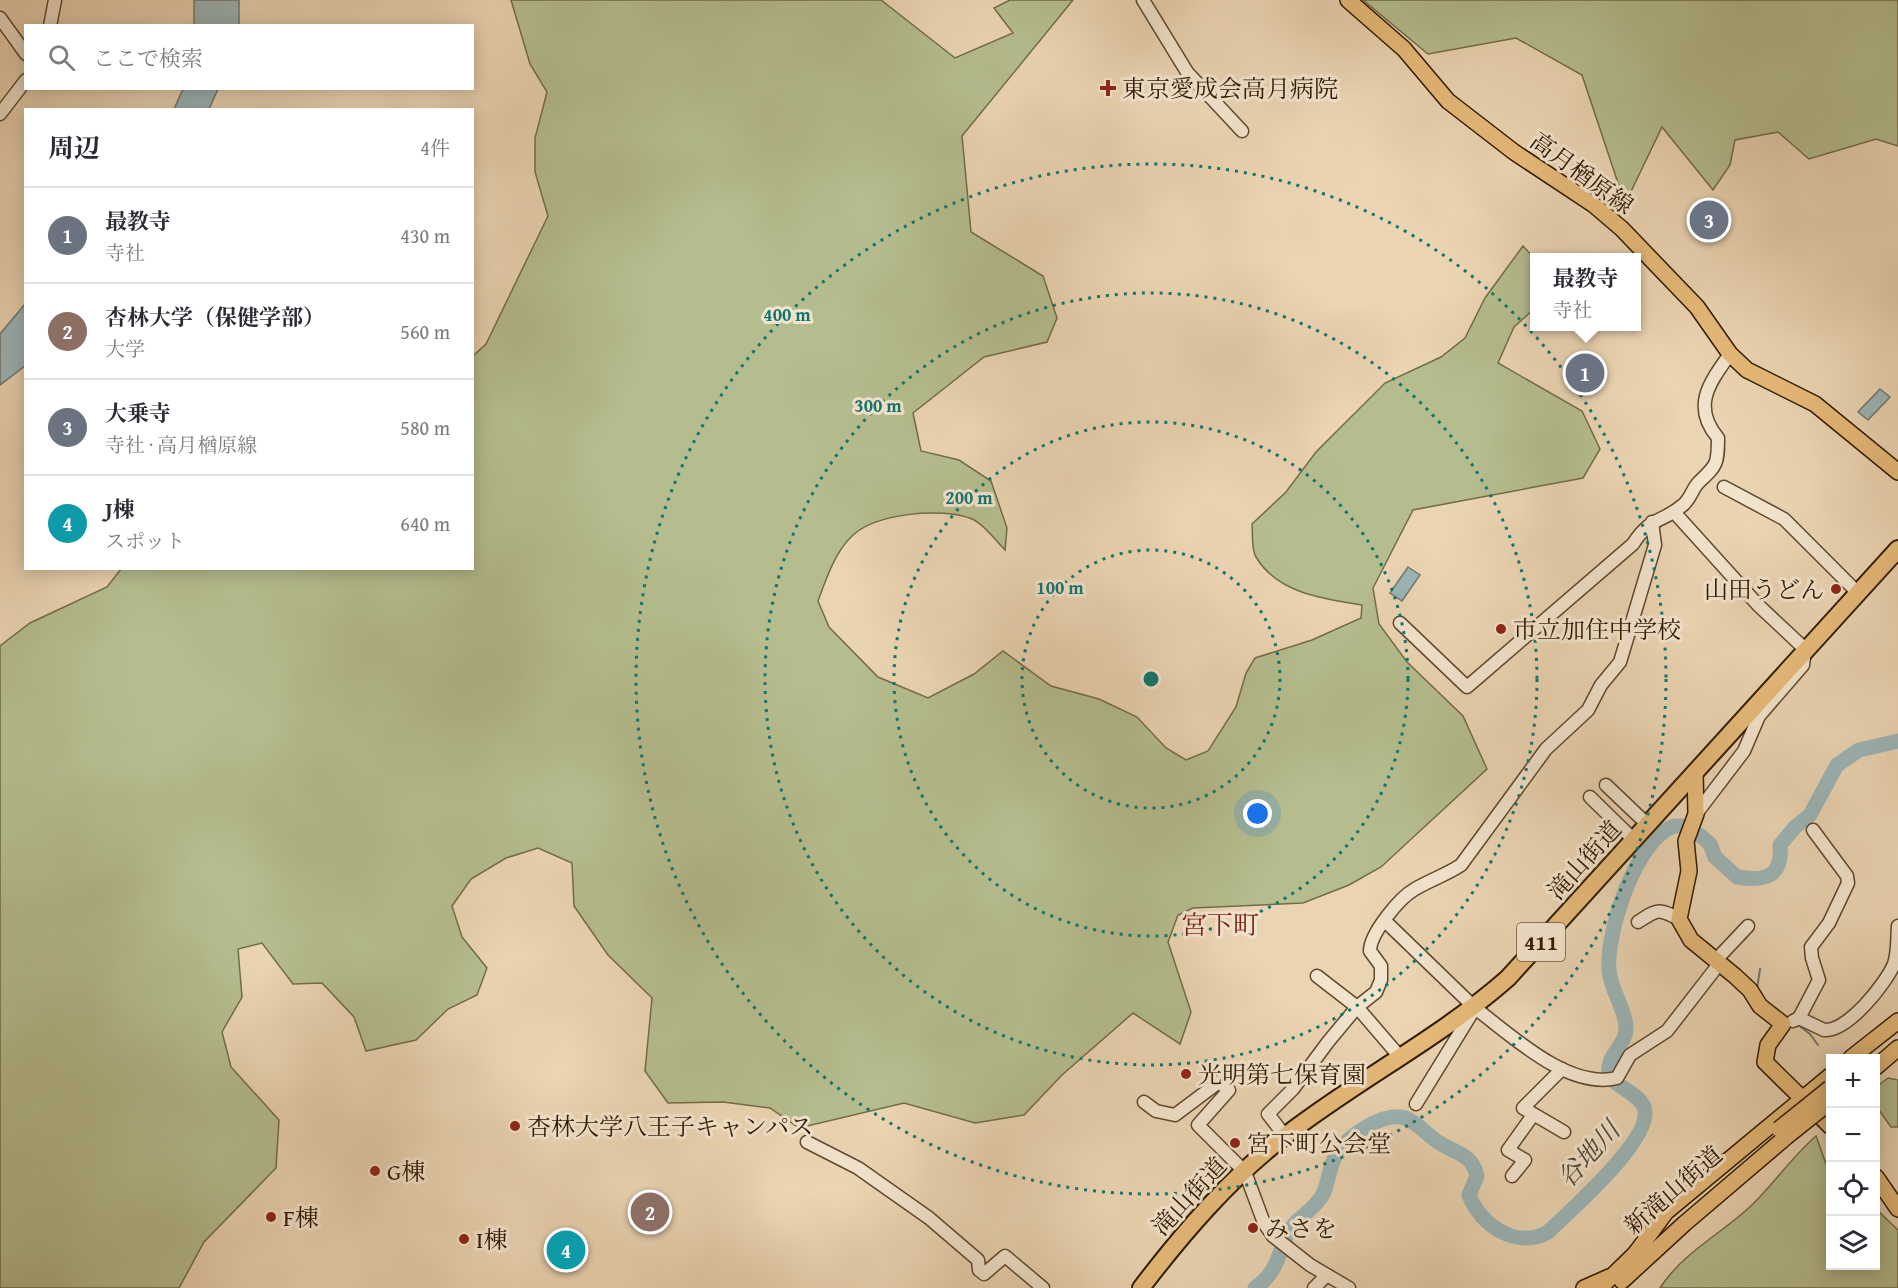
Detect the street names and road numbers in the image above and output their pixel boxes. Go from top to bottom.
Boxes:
street label: 高月楢原線 [1523,124,1641,222]
street label: 滝山街道 [1539,813,1629,907]
road number: 411 [1517,923,1565,961]
street label: 新滝山街道 [1616,1137,1730,1243]
street label: 滝山街道 [1143,1149,1235,1243]

